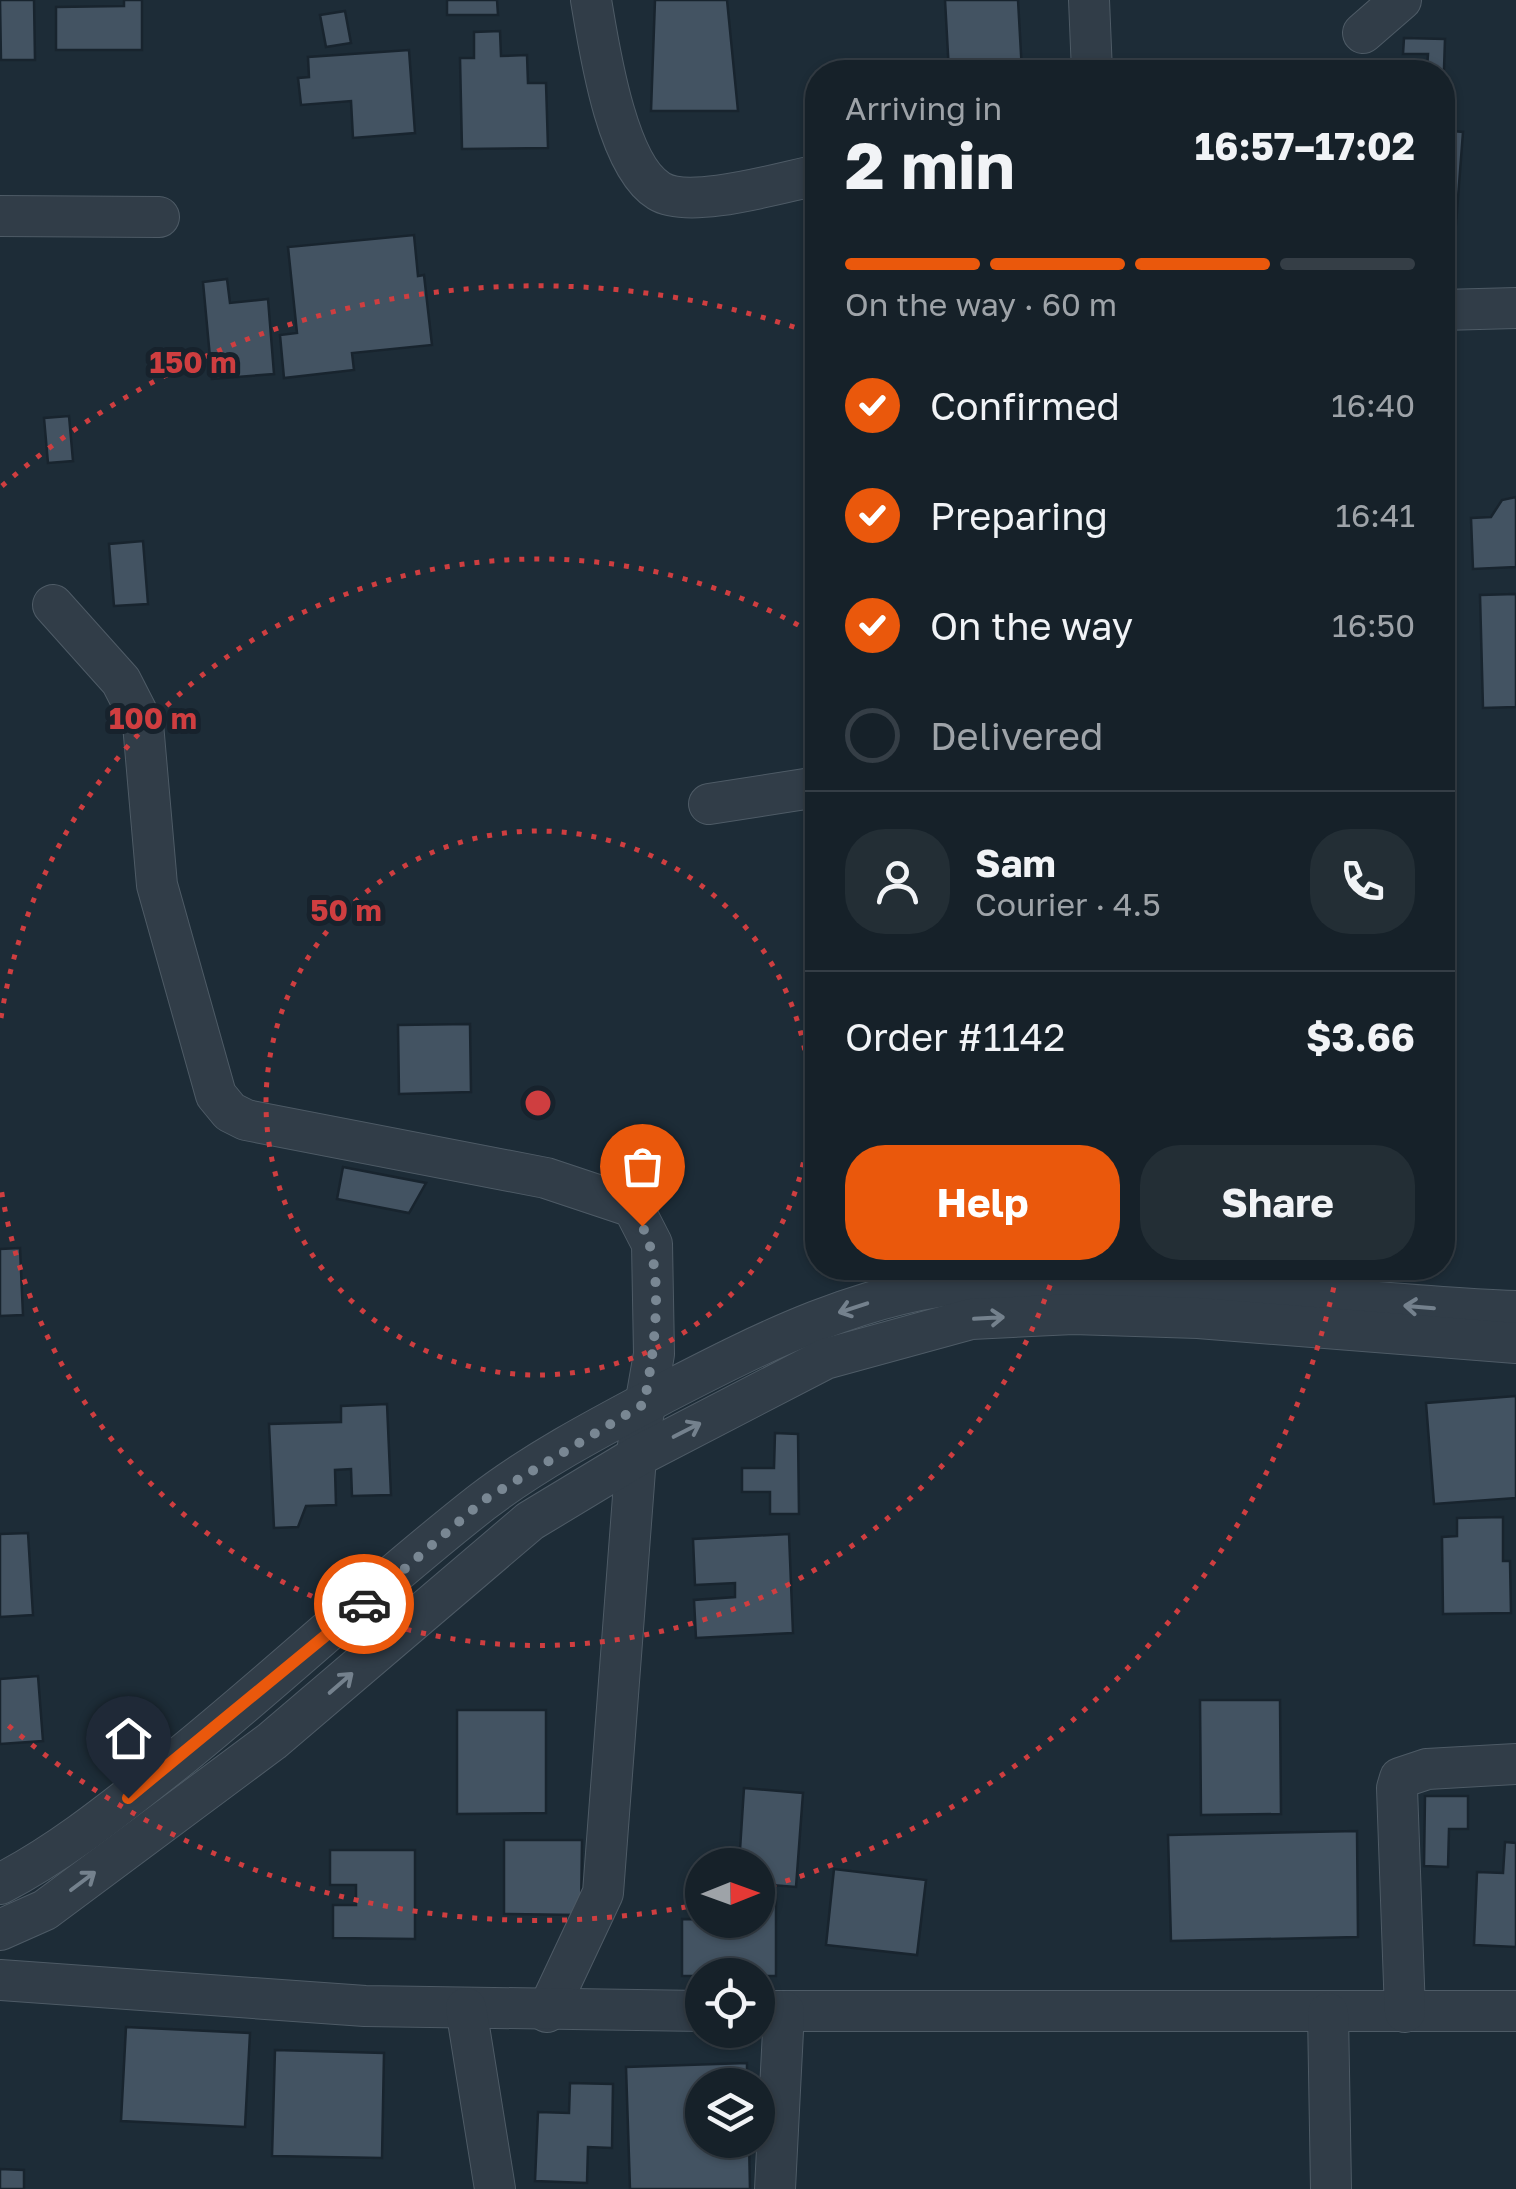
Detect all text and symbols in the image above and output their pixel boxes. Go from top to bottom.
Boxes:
text: Arriving in [845,89,1002,127]
text: 16:57–17:02 [1195,123,1415,168]
text: 2 min [845,125,1015,203]
text: On the way · 60 m [845,285,1117,323]
text: 150 m [150,344,237,380]
icon: check [845,378,900,433]
text: Confirmed [930,383,1120,428]
text: 16:40 [1331,386,1415,424]
icon: check [845,488,900,543]
text: Preparing [930,493,1108,538]
text: 16:41 [1335,496,1415,534]
icon: check [845,598,900,653]
text: On the way [930,603,1133,648]
text: 16:50 [1332,606,1415,644]
text: 100 m [109,700,197,736]
text: Delivered [930,713,1103,758]
button: person [845,829,950,934]
button: phone [1310,829,1415,934]
text: Sam [975,840,1056,885]
text: Courier · 4.5 [975,885,1161,923]
text: 50 m [310,892,382,928]
text: Order #1142 [845,1014,1065,1059]
text: $3.66 [1306,1014,1415,1059]
centre of rings [520,1085,556,1121]
pin [600,1124,685,1227]
icon: bag [615,1139,670,1194]
button: Help [845,1145,1120,1260]
button: Share [1140,1145,1415,1260]
one-way arrow [1403,1297,1435,1316]
one-way arrow [837,1300,869,1318]
one-way arrow [972,1309,1004,1328]
one-way arrow [671,1420,701,1439]
courier [314,1554,414,1654]
icon: car [337,1577,392,1632]
one-way arrow [327,1672,353,1694]
pin [86,1696,171,1799]
icon: home [101,1711,156,1766]
north arrow [685,1848,775,1938]
map controls [685,1848,775,2158]
one-way arrow [69,1871,97,1892]
button: locate [685,1958,775,2048]
button: layers [685,2068,775,2158]

